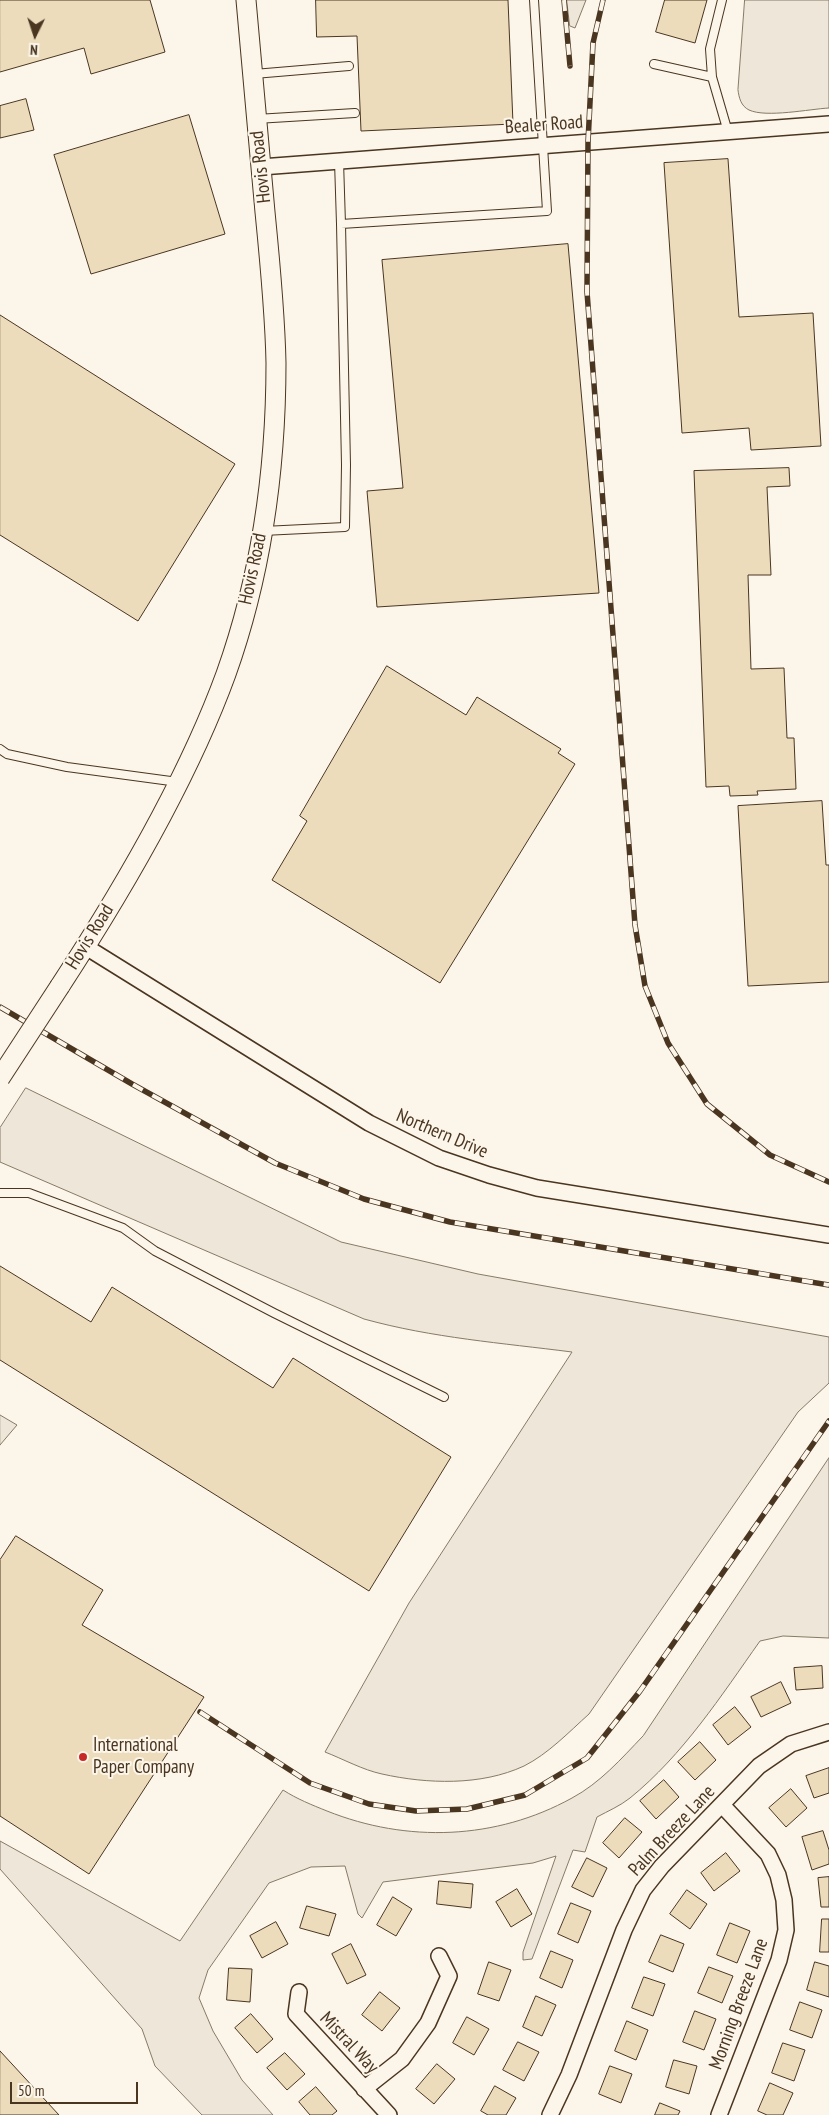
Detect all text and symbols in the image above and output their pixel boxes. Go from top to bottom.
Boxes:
north arrow [10,10,60,60]
text: N [30,41,38,59]
street label: Bealer Road [504,111,584,139]
street label: Hovis Road [246,130,276,204]
street label: Hovis Road [234,531,272,607]
street label: Hovis Road [61,900,119,974]
street label: Northern Drive [393,1104,491,1164]
place label: International Paper Company [93,1735,194,1779]
marker: International Paper Company [77,1751,89,1763]
street label: Palm Breeze Lane [624,1781,720,1881]
street label: Morning Breeze Lane [705,1935,773,2073]
street label: Mistral Way [315,2007,383,2079]
scale bar [12,2072,140,2104]
text: 50 m [18,2081,44,2100]

